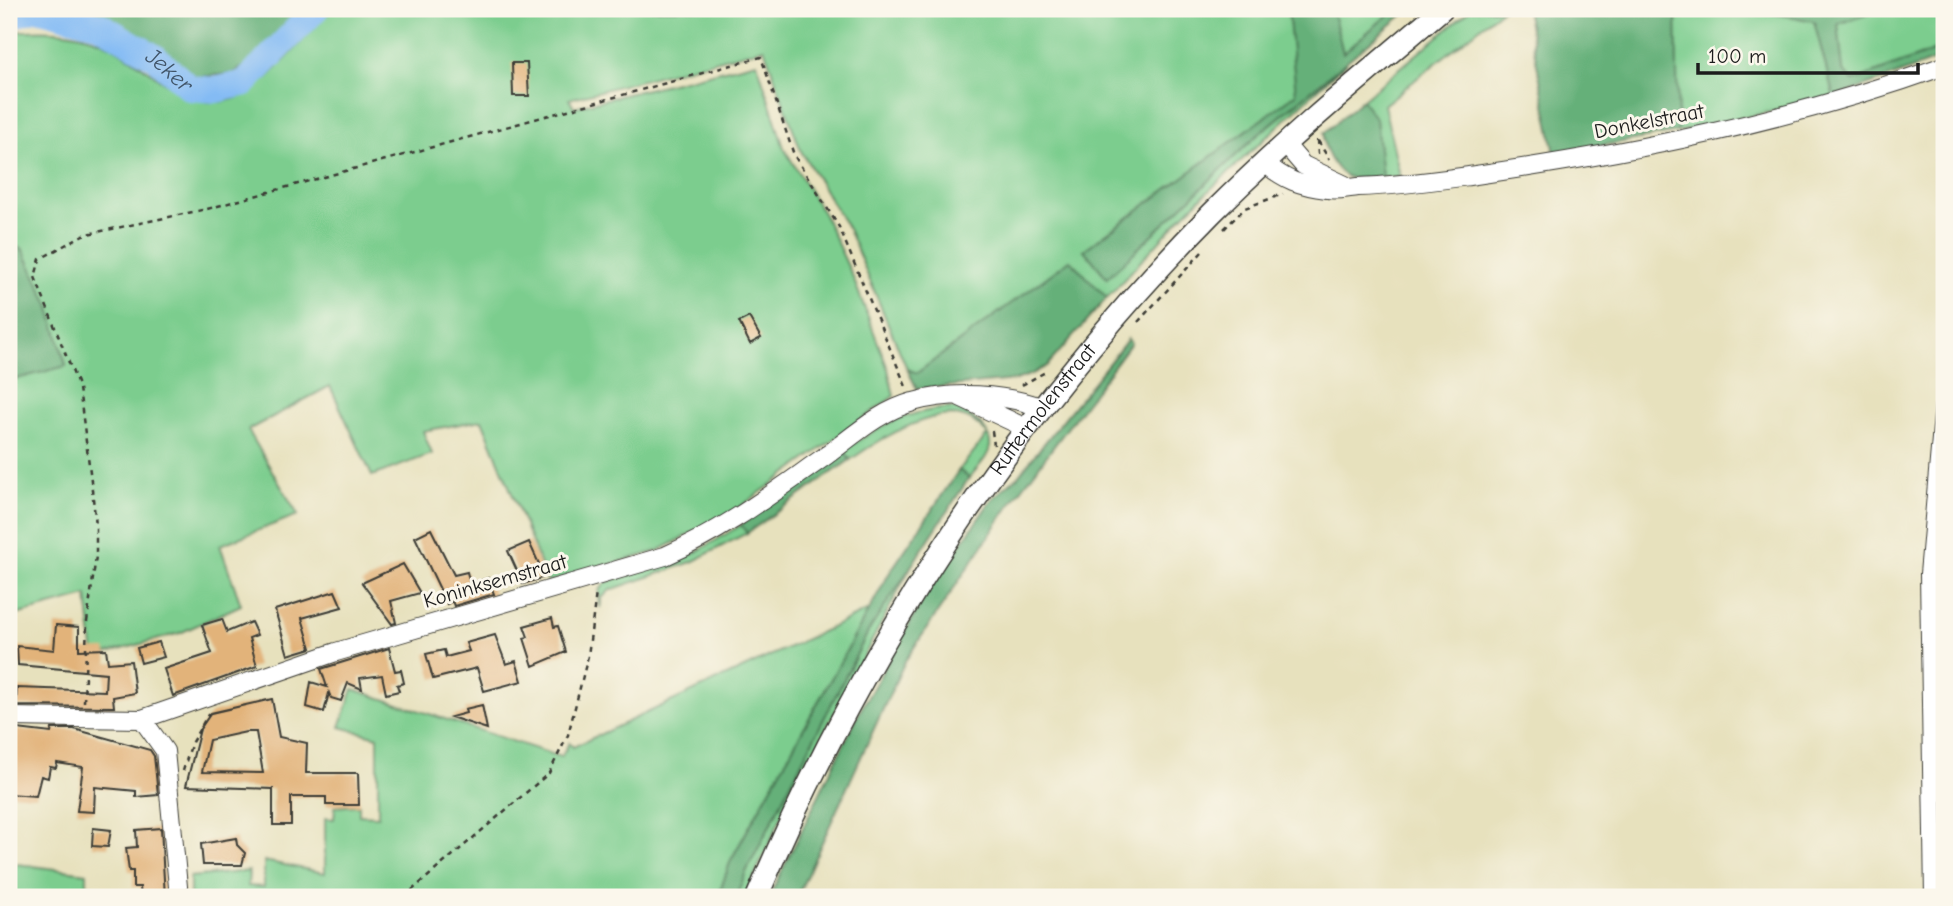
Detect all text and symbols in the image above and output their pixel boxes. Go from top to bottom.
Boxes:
scale bar [1698,32,1918,76]
water label: Jeker [141,41,199,98]
text: 100 m [1708,44,1766,68]
street label: Donkelstraat [1592,98,1707,143]
street label: Ruttermolenstraat [985,338,1101,479]
street label: Koninksemstraat [421,549,570,613]

